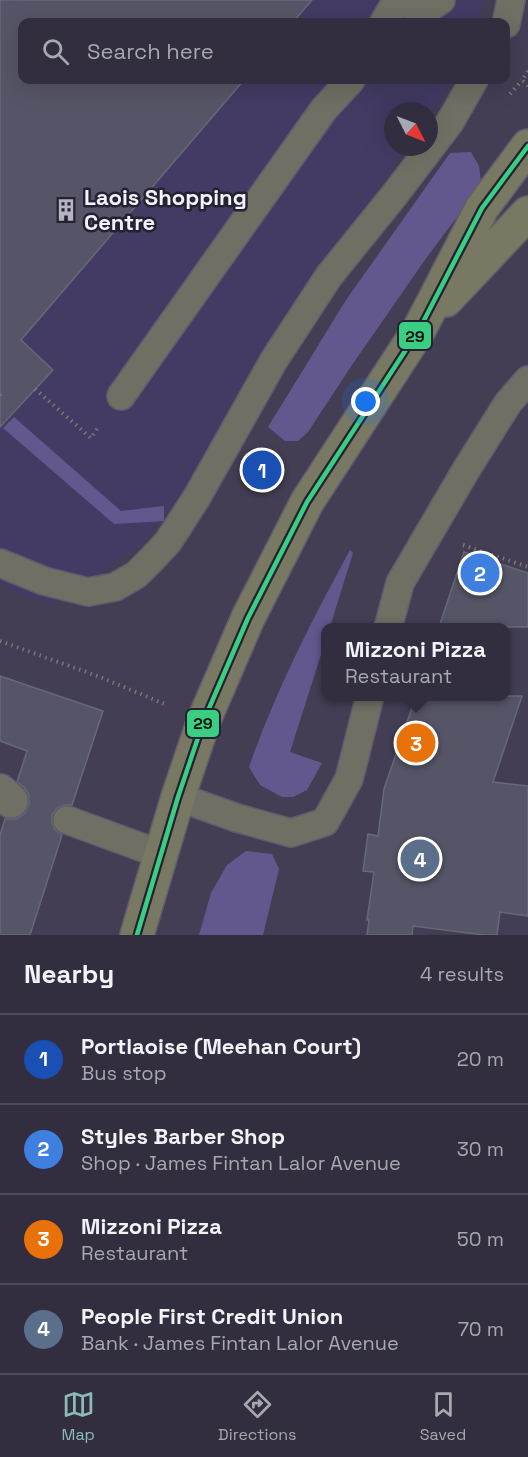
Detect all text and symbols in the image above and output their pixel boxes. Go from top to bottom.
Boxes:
search box [18,18,510,84]
icon: search [39,35,72,68]
text: Search here [87,37,214,65]
north arrow [384,102,438,156]
place label: Laois Shopping Centre [84,183,247,236]
building icon: Laois Shopping Centre [53,197,79,223]
line badge: 29 [398,321,432,350]
text: 29 [405,326,425,347]
your location [351,387,380,416]
pin: 1 [242,448,282,492]
pin: 2 [460,550,500,596]
popup [321,623,510,701]
text: Mizzoni Pizza [345,635,486,663]
text: Restaurant [345,663,452,689]
line badge: 29 [186,709,220,738]
text: 29 [193,713,213,734]
pin: 3 [396,720,436,766]
pin: 4 [400,836,440,882]
text: Nearby [24,957,114,991]
text: 4 results [420,961,504,987]
text: Portlaoise (Meehan Court) [81,1032,361,1060]
text: 1 [39,1046,48,1072]
text: 20 m [457,1046,504,1072]
text: Bus stop [81,1060,167,1086]
text: Styles Barber Shop [81,1122,285,1150]
text: 2 [38,1136,49,1162]
text: 30 m [457,1136,504,1162]
text: Shop · James Fintan Lalor Avenue [81,1150,401,1176]
text: Mizzoni Pizza [81,1212,222,1240]
text: 3 [37,1226,50,1252]
text: 50 m [457,1226,504,1252]
text: Restaurant [81,1240,188,1266]
text: People First Credit Union [81,1302,343,1330]
text: 4 [37,1316,50,1342]
text: 70 m [458,1316,504,1342]
text: Bank · James Fintan Lalor Avenue [81,1330,399,1356]
tab: Map [62,1388,95,1445]
tab: Directions [218,1388,297,1445]
tab: Saved [420,1388,466,1445]

